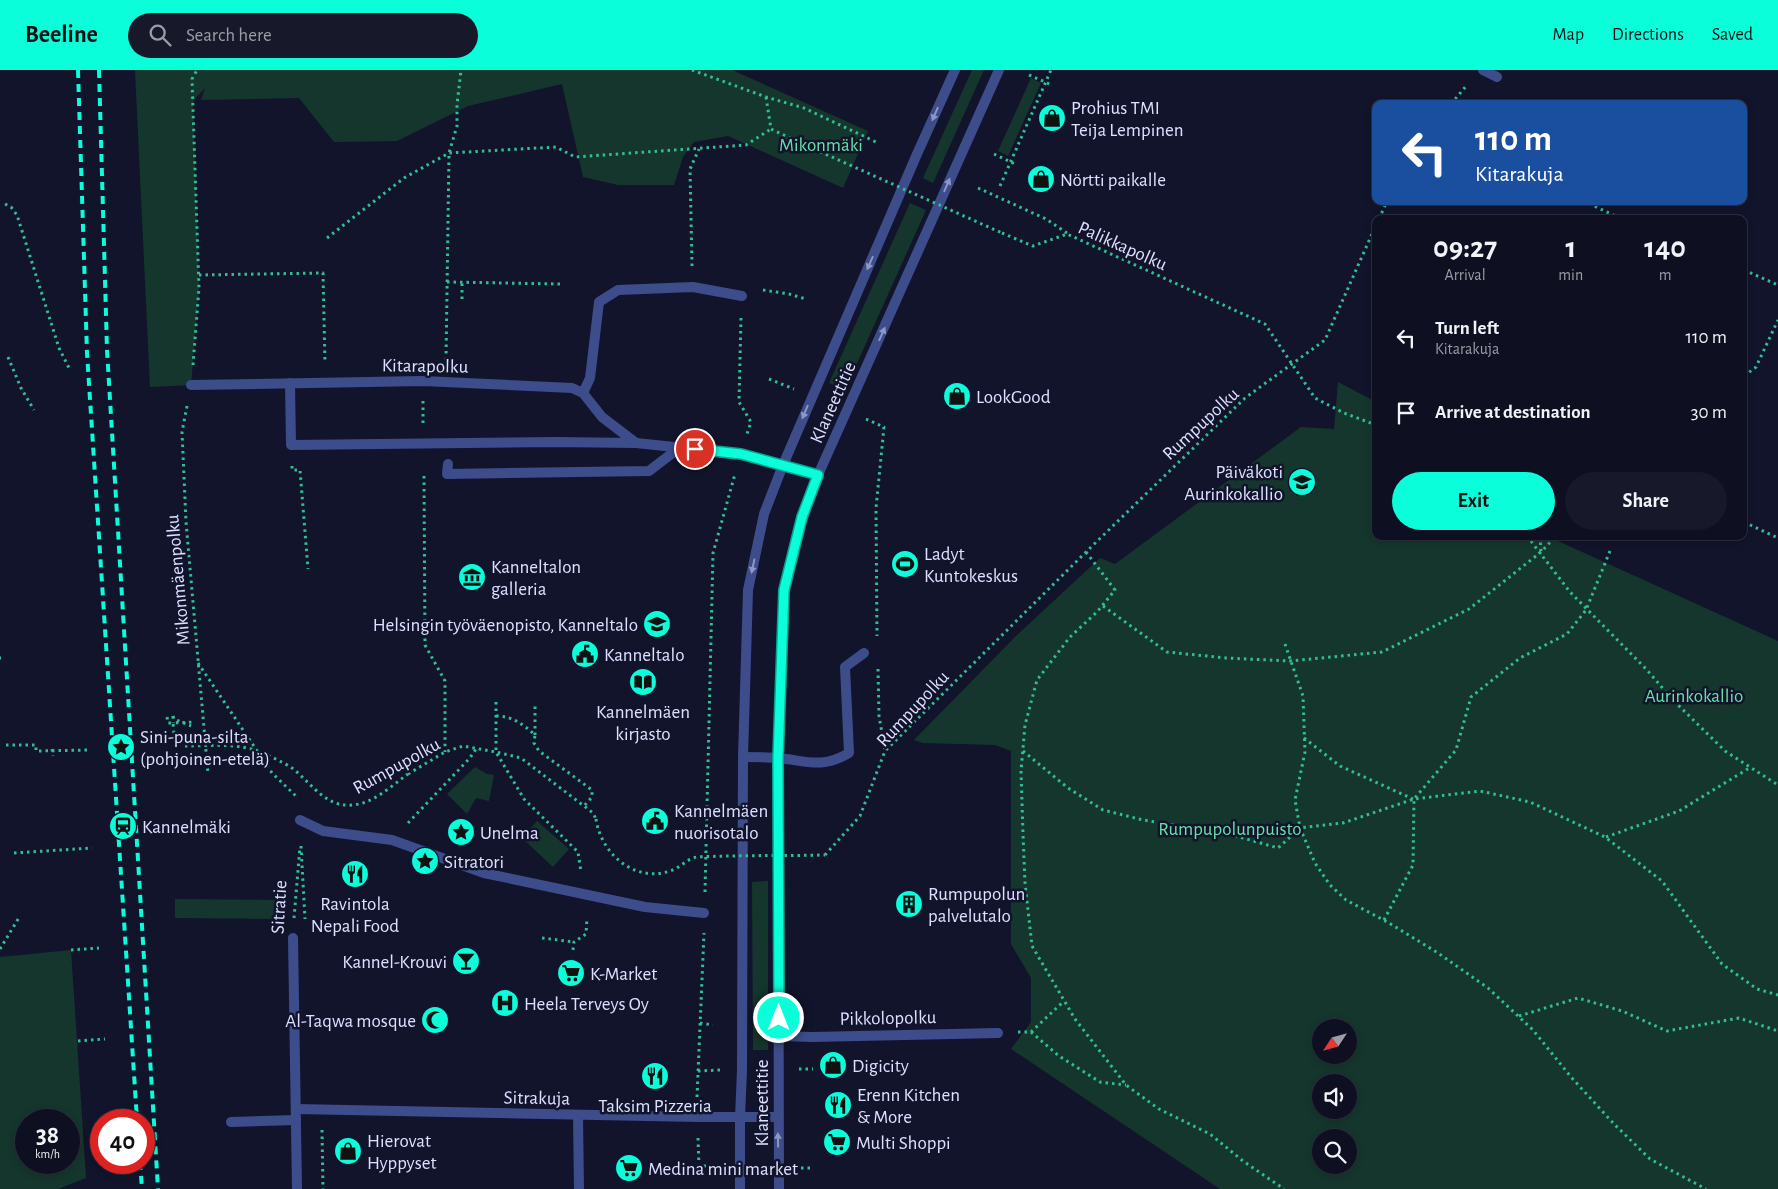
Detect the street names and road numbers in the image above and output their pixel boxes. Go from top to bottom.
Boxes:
street label: Palikkapolku [1075,218,1170,275]
street label: Kitarapolku [382,356,469,377]
street label: Klaneettitie [807,359,860,446]
street label: Rumpupolku [1159,384,1243,464]
street label: Mikonmäenpolku [163,513,194,646]
street label: Rumpupolku [873,667,953,751]
street label: Rumpupolku [350,735,444,798]
street label: Sitratie [269,880,290,934]
street label: Pikkolopolku [839,1008,937,1029]
street label: Klaneettitie [753,1059,772,1147]
street label: Sitrakuja [504,1088,571,1109]

